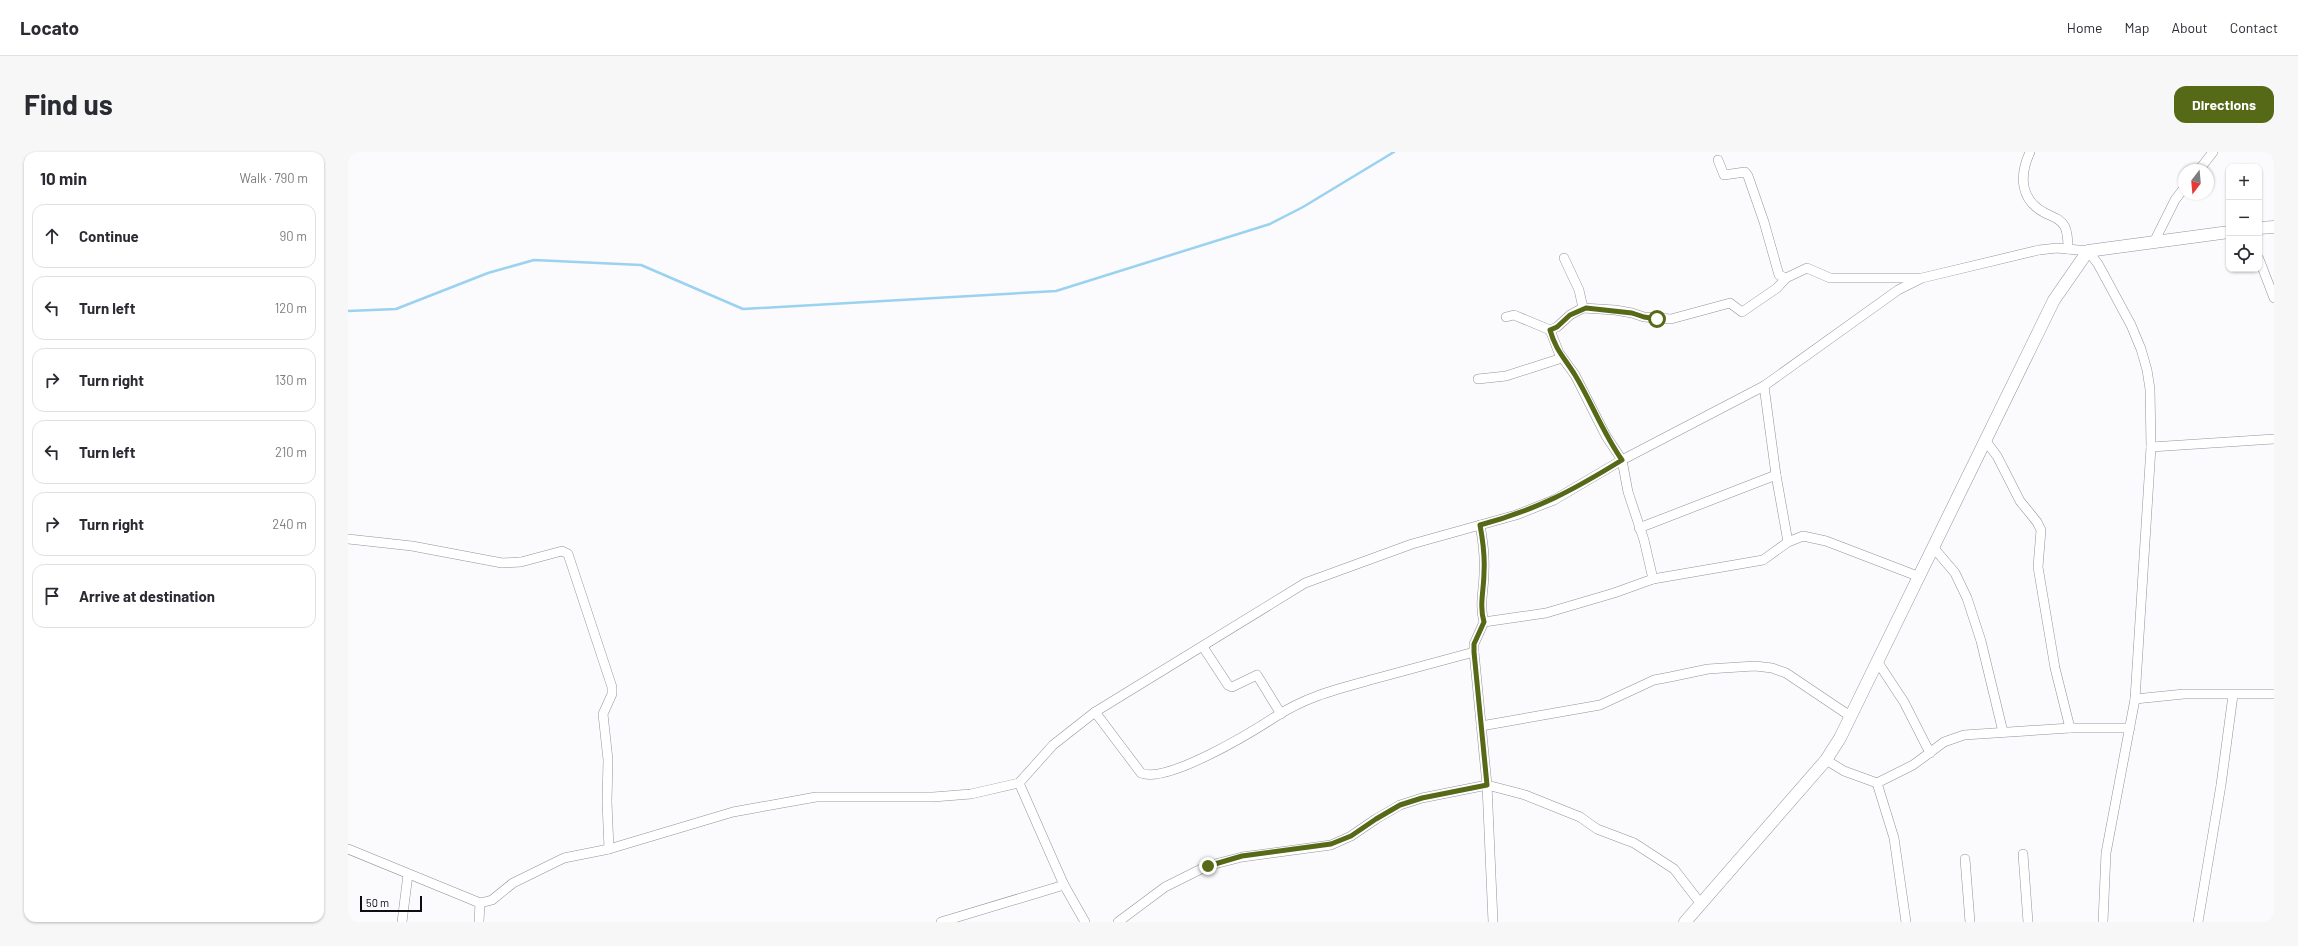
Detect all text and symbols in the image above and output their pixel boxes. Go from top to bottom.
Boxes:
text: Locato [20,16,79,39]
text: Home [2067,19,2103,36]
text: Map [2125,19,2149,36]
text: About [2171,19,2208,36]
text: Contact [2230,19,2278,36]
button: Directions [2174,86,2274,123]
text: Find us [24,87,113,121]
north arrow [2178,164,2214,200]
map controls [2226,164,2262,272]
button: + [2226,164,2262,200]
text: 10 min [40,168,87,188]
text: Walk · 790 m [240,170,308,186]
button: − [2226,200,2262,236]
icon: ahead [41,225,63,247]
text: Continue [79,227,139,245]
text: 90 m [280,228,307,244]
button: locate [2226,236,2262,272]
icon: left [41,297,63,319]
text: Turn left [79,299,135,317]
text: 120 m [275,300,307,316]
route start [1648,310,1666,328]
icon: right [41,369,63,391]
text: Turn right [79,371,144,389]
text: 130 m [275,372,307,388]
icon: left [41,441,63,463]
text: Turn left [79,443,135,461]
text: 210 m [275,444,307,460]
icon: right [41,513,63,535]
text: Turn right [79,515,144,533]
text: 240 m [272,516,307,532]
icon: arrive [41,585,63,607]
text: Arrive at destination [79,587,215,605]
route end [1199,857,1217,875]
scale bar [360,894,422,913]
text: 50 m [366,896,389,909]

